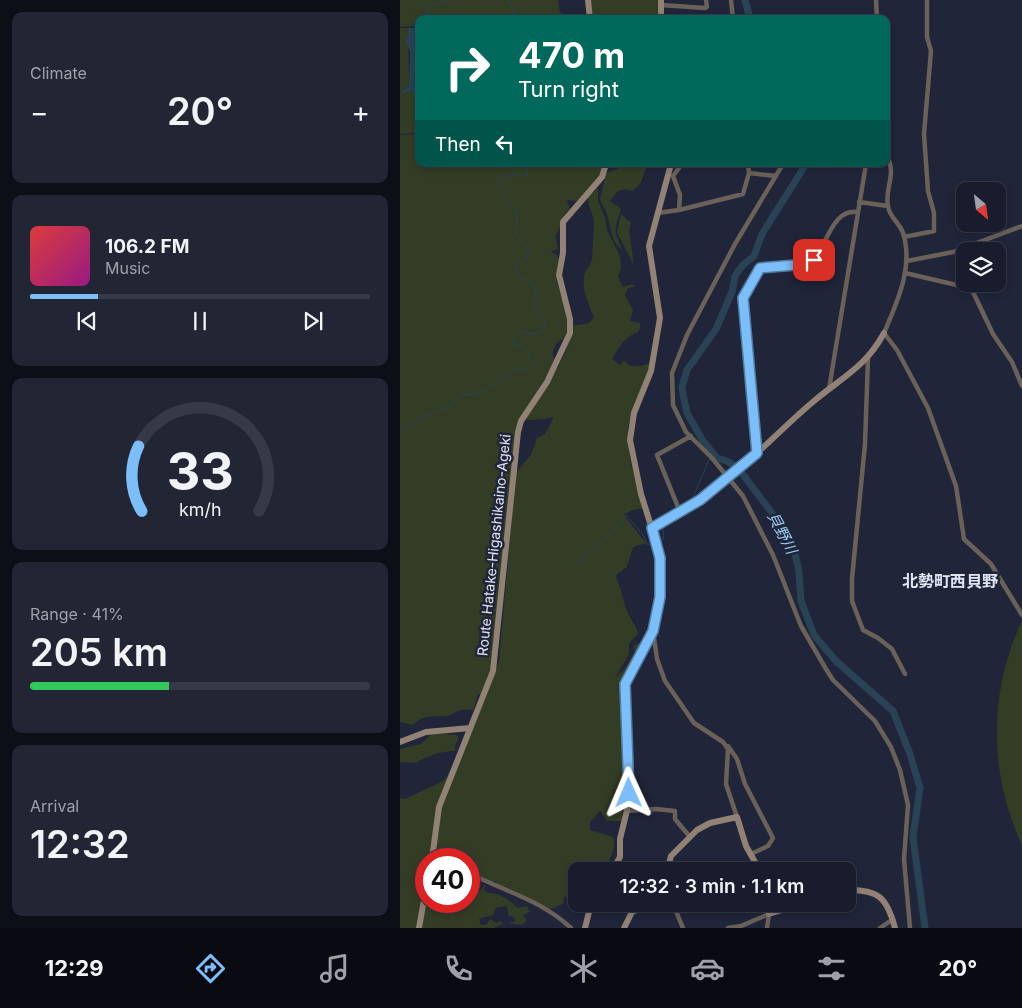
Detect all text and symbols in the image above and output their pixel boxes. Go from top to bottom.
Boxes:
text: 470 m [518,34,625,76]
icon: right [435,35,500,100]
text: Climate [30,63,87,83]
text: Turn right [518,76,619,102]
text: 20° [167,88,233,134]
text: − [30,95,49,129]
text: + [351,95,370,129]
icon: left [491,130,519,158]
text: Then [435,133,481,156]
north arrow [956,182,1006,232]
map controls [956,182,1006,292]
text: 106.2 FM [105,235,189,258]
pin [793,239,835,281]
button: layers [956,242,1006,292]
icon: arrive [800,246,828,274]
text: Music [105,258,150,278]
icon: previous [73,307,101,335]
icon: pause [186,307,214,335]
icon: next [299,307,327,335]
street label: Route Hatake-Higashikaino-Ageki [473,433,514,657]
text: 33 [166,440,234,503]
text: km/h [179,499,221,520]
water label: 貝野川 [763,508,802,559]
district label: 北勢町西貝野 [902,571,998,591]
text: Range · 41% [30,604,124,624]
text: 205 km [30,629,168,675]
position arrow [602,766,654,818]
text: Arrival [30,796,79,816]
text: 12:32 [30,821,130,867]
speed limit sign: 40 [415,848,480,913]
text: 12:32 · 3 min · 1.1 km [620,875,804,898]
icon: directions [193,951,228,986]
icon: music [317,951,352,986]
icon: phone [441,951,476,986]
icon: climate [566,951,601,986]
icon: car [690,951,725,986]
icon: filters [814,951,849,986]
text: 12:29 [45,955,103,981]
text: 20° [938,955,977,981]

